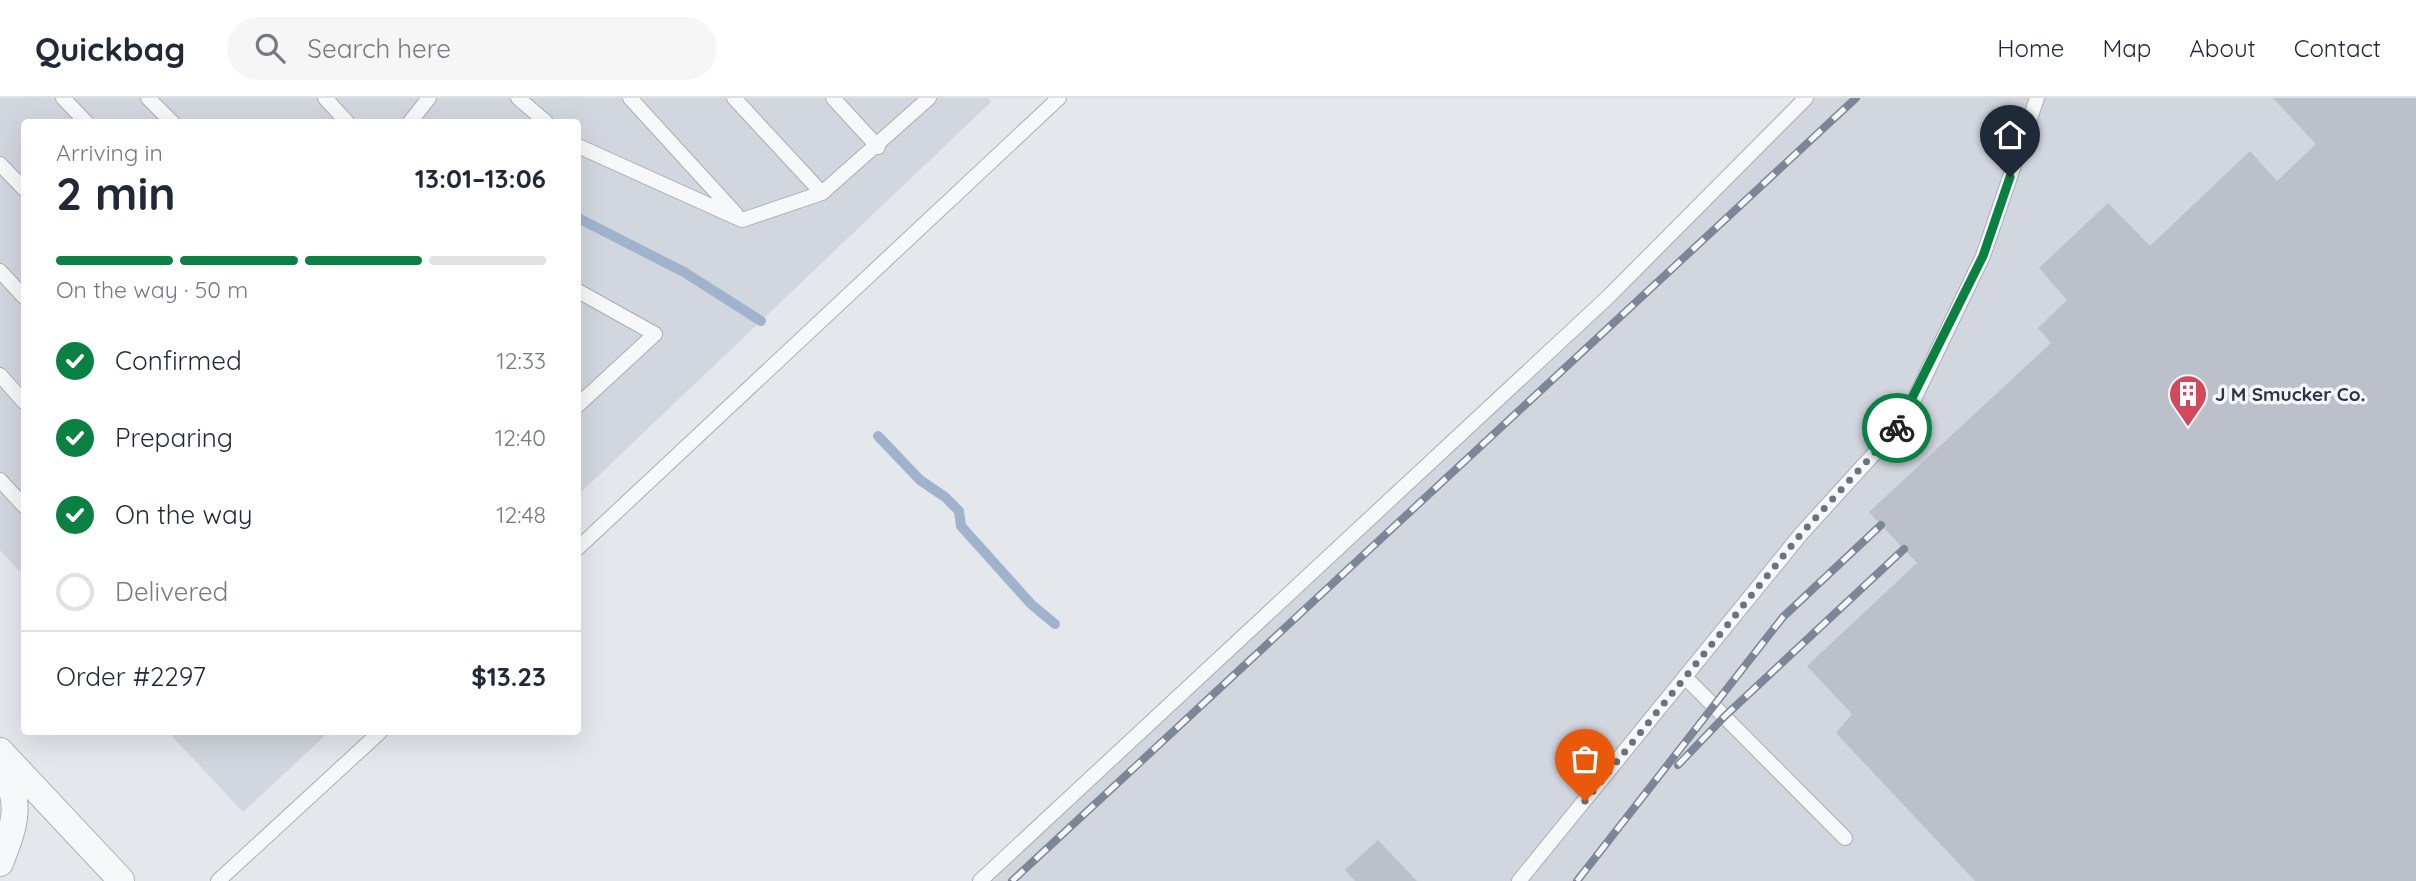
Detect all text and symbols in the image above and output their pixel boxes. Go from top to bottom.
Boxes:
search box [227,17,717,80]
text: Quickbag [35,28,185,69]
icon: search [251,29,289,67]
text: Search here [307,32,451,65]
text: Home [1997,33,2064,63]
text: Map [2102,33,2151,63]
text: About [2189,33,2256,63]
text: Contact [2294,33,2381,63]
pin [1980,105,2040,177]
icon: home [1991,116,2029,154]
text: Arriving in [56,138,163,167]
text: 13:01–13:06 [415,162,546,195]
text: 2 min [56,164,176,222]
text: On the way · 50 m [56,275,248,304]
icon: check [56,342,94,380]
text: Confirmed [115,344,242,377]
text: 12:33 [496,346,546,375]
building icon: J M Smucker Co. [2167,373,2209,428]
place label: J M Smucker Co. [2215,382,2365,406]
courier [1862,393,1932,463]
icon: bike [1878,409,1916,447]
icon: check [56,419,94,457]
text: Preparing [115,421,233,454]
text: 12:40 [495,423,546,452]
icon: check [56,496,94,534]
text: On the way [115,498,253,531]
text: 12:48 [496,500,546,529]
text: Delivered [115,575,228,608]
text: Order #2297 [56,660,206,693]
text: $13.23 [471,660,546,693]
pin [1555,729,1615,801]
icon: bag [1566,740,1604,778]

